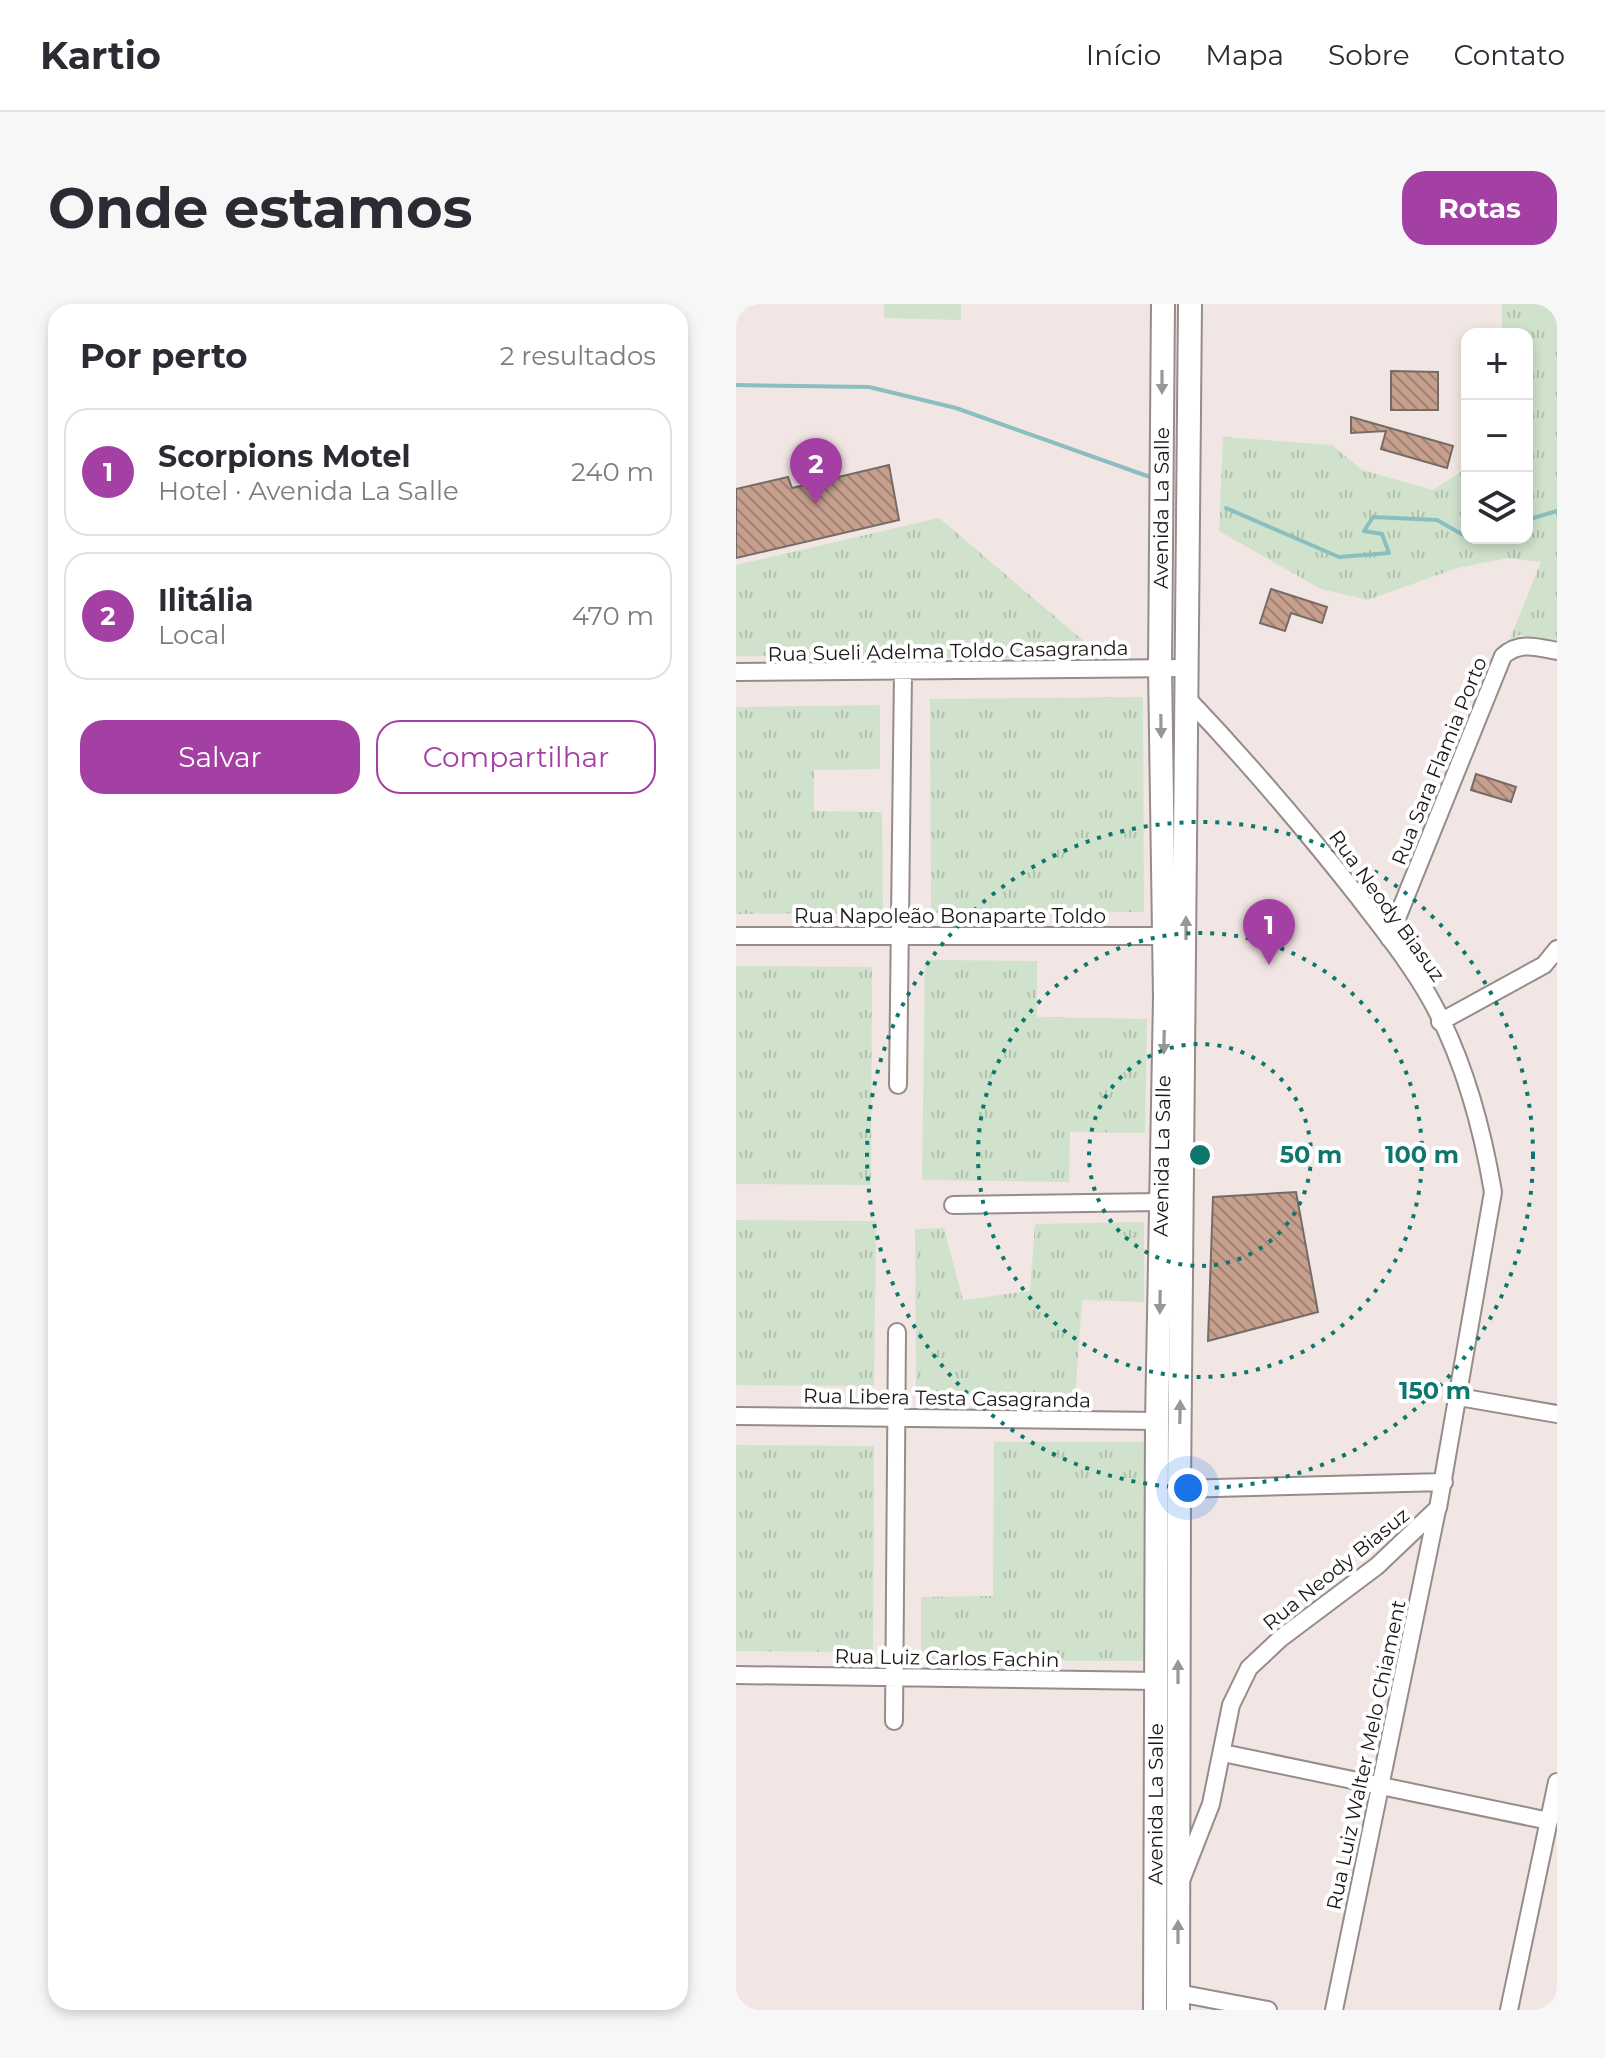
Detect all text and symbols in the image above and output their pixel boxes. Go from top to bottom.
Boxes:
text: Kartio [40,32,161,79]
text: Início [1086,38,1161,72]
text: Mapa [1205,38,1284,72]
text: Sobre [1328,38,1410,72]
text: Contato [1454,38,1565,72]
button: Rotas [1402,171,1557,245]
text: Onde estamos [48,174,472,242]
map controls [1461,328,1533,544]
button: + [1461,328,1533,400]
text: Por perto [80,335,248,377]
text: 2 resultados [500,340,656,372]
one-way arrow [1156,370,1168,395]
button: − [1461,400,1533,472]
street label: Avenida La Salle [1149,427,1174,589]
text: Scorpions Motel [158,438,410,475]
pin: 2 [790,438,842,504]
text: 1 [103,456,113,488]
text: 240 m [571,456,654,488]
button: layers [1461,472,1533,544]
text: Hotel · Avenida La Salle [158,475,459,507]
text: Ilitália [158,582,254,619]
text: 2 [100,600,116,632]
text: 470 m [572,600,654,632]
text: Local [158,619,226,651]
street label: Rua Sueli Adelma Toldo Casagranda [767,636,1129,666]
street label: Rua Sara Flamia Porto [1386,654,1492,868]
one-way arrow [1155,714,1167,739]
button: Salvar [80,720,360,794]
button: Compartilhar [376,720,656,794]
street label: Rua Neody Biasuz [1324,826,1450,986]
pin: 1 [1243,899,1295,965]
street label: Rua Napoleão Bonaparte Toldo [794,904,1106,928]
one-way arrow [1179,915,1192,940]
one-way arrow [1158,1030,1170,1055]
street label: Avenida La Salle [1148,1075,1176,1237]
text: 50 m [1280,1140,1342,1169]
text: 100 m [1385,1140,1459,1169]
centre of rings [1186,1141,1214,1169]
one-way arrow [1154,1290,1166,1315]
text: 150 m [1399,1376,1471,1405]
street label: Rua Libera Testa Casagranda [803,1383,1091,1413]
one-way arrow [1174,1399,1186,1424]
your location [1168,1468,1208,1508]
street label: Rua Neody Biasuz [1258,1503,1414,1635]
street label: Rua Luiz Walter Melo Chiament [1321,1598,1411,1912]
street label: Rua Luiz Carlos Fachin [834,1644,1060,1672]
one-way arrow [1172,1659,1185,1684]
street label: Avenida La Salle [1143,1723,1168,1885]
one-way arrow [1172,1919,1184,1944]

